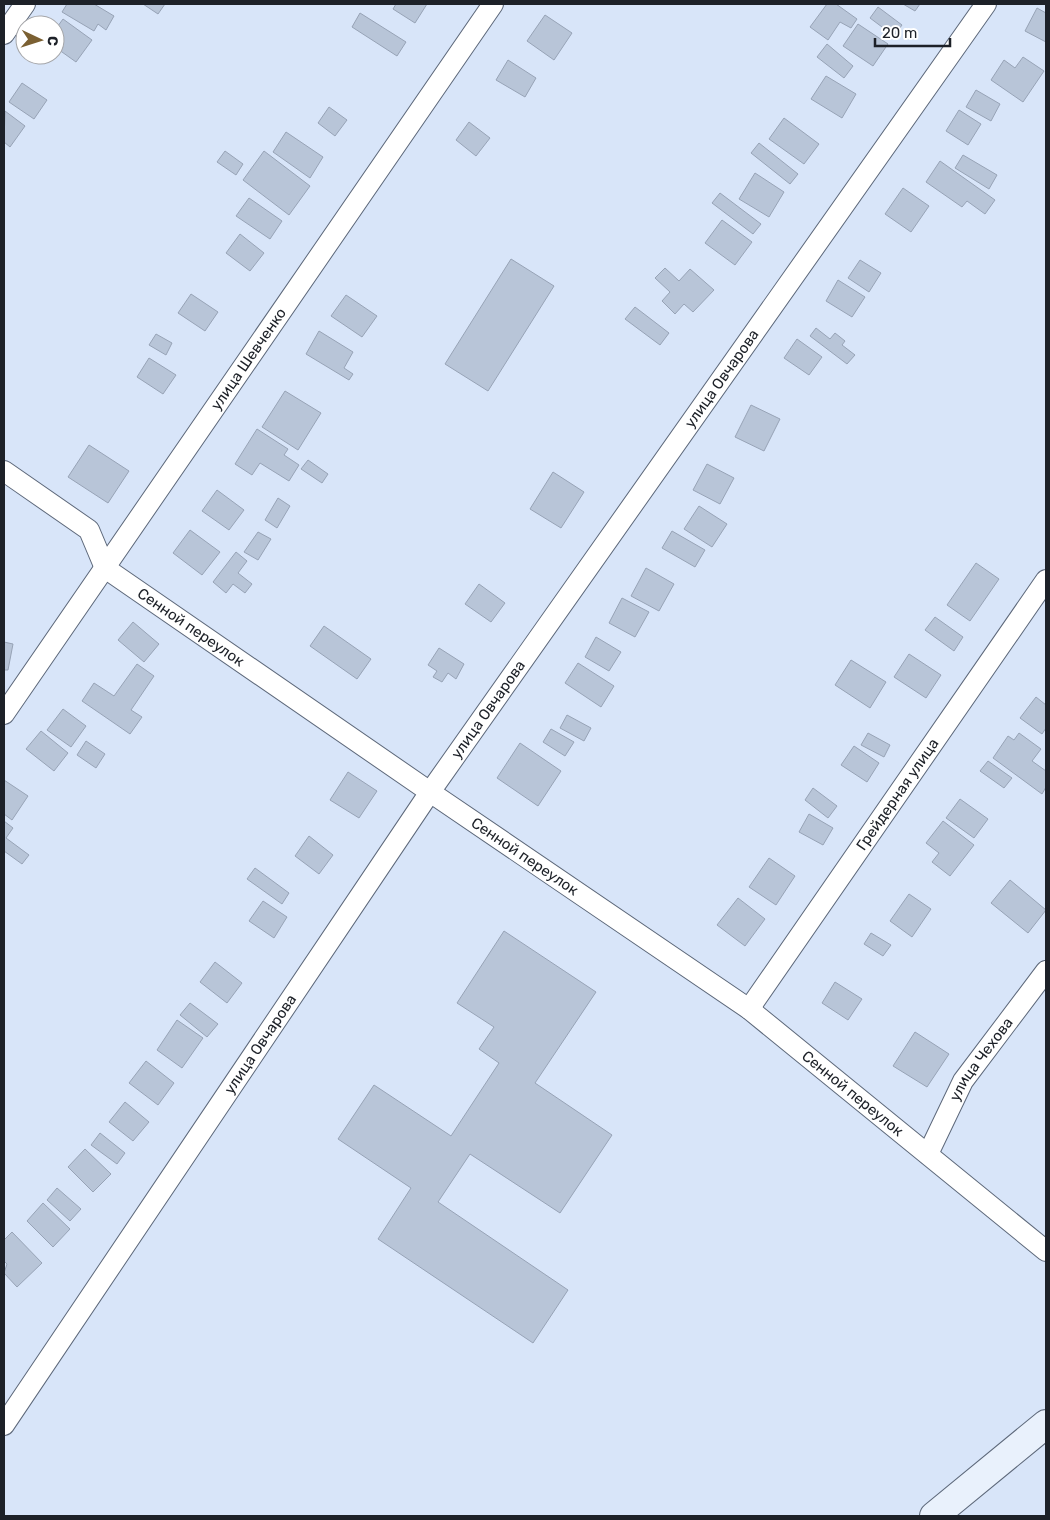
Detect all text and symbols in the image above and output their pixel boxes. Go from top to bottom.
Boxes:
north arrow [15,15,65,65]
scale bar [875,15,950,47]
text: 20 m [882,24,917,42]
text: С [44,35,61,47]
street label: улица Шевченко [207,304,290,414]
street label: улица Овчарова [681,326,763,431]
street label: Сенной переулок [134,584,248,670]
street label: улица Овчарова [447,657,529,762]
street label: Грейдерная улица [853,735,943,854]
street label: Сенной переулок [468,814,582,899]
street label: улица Овчарова [220,991,300,1097]
street label: улица Чехова [946,1014,1017,1104]
street label: Сенной переулок [798,1047,907,1140]

